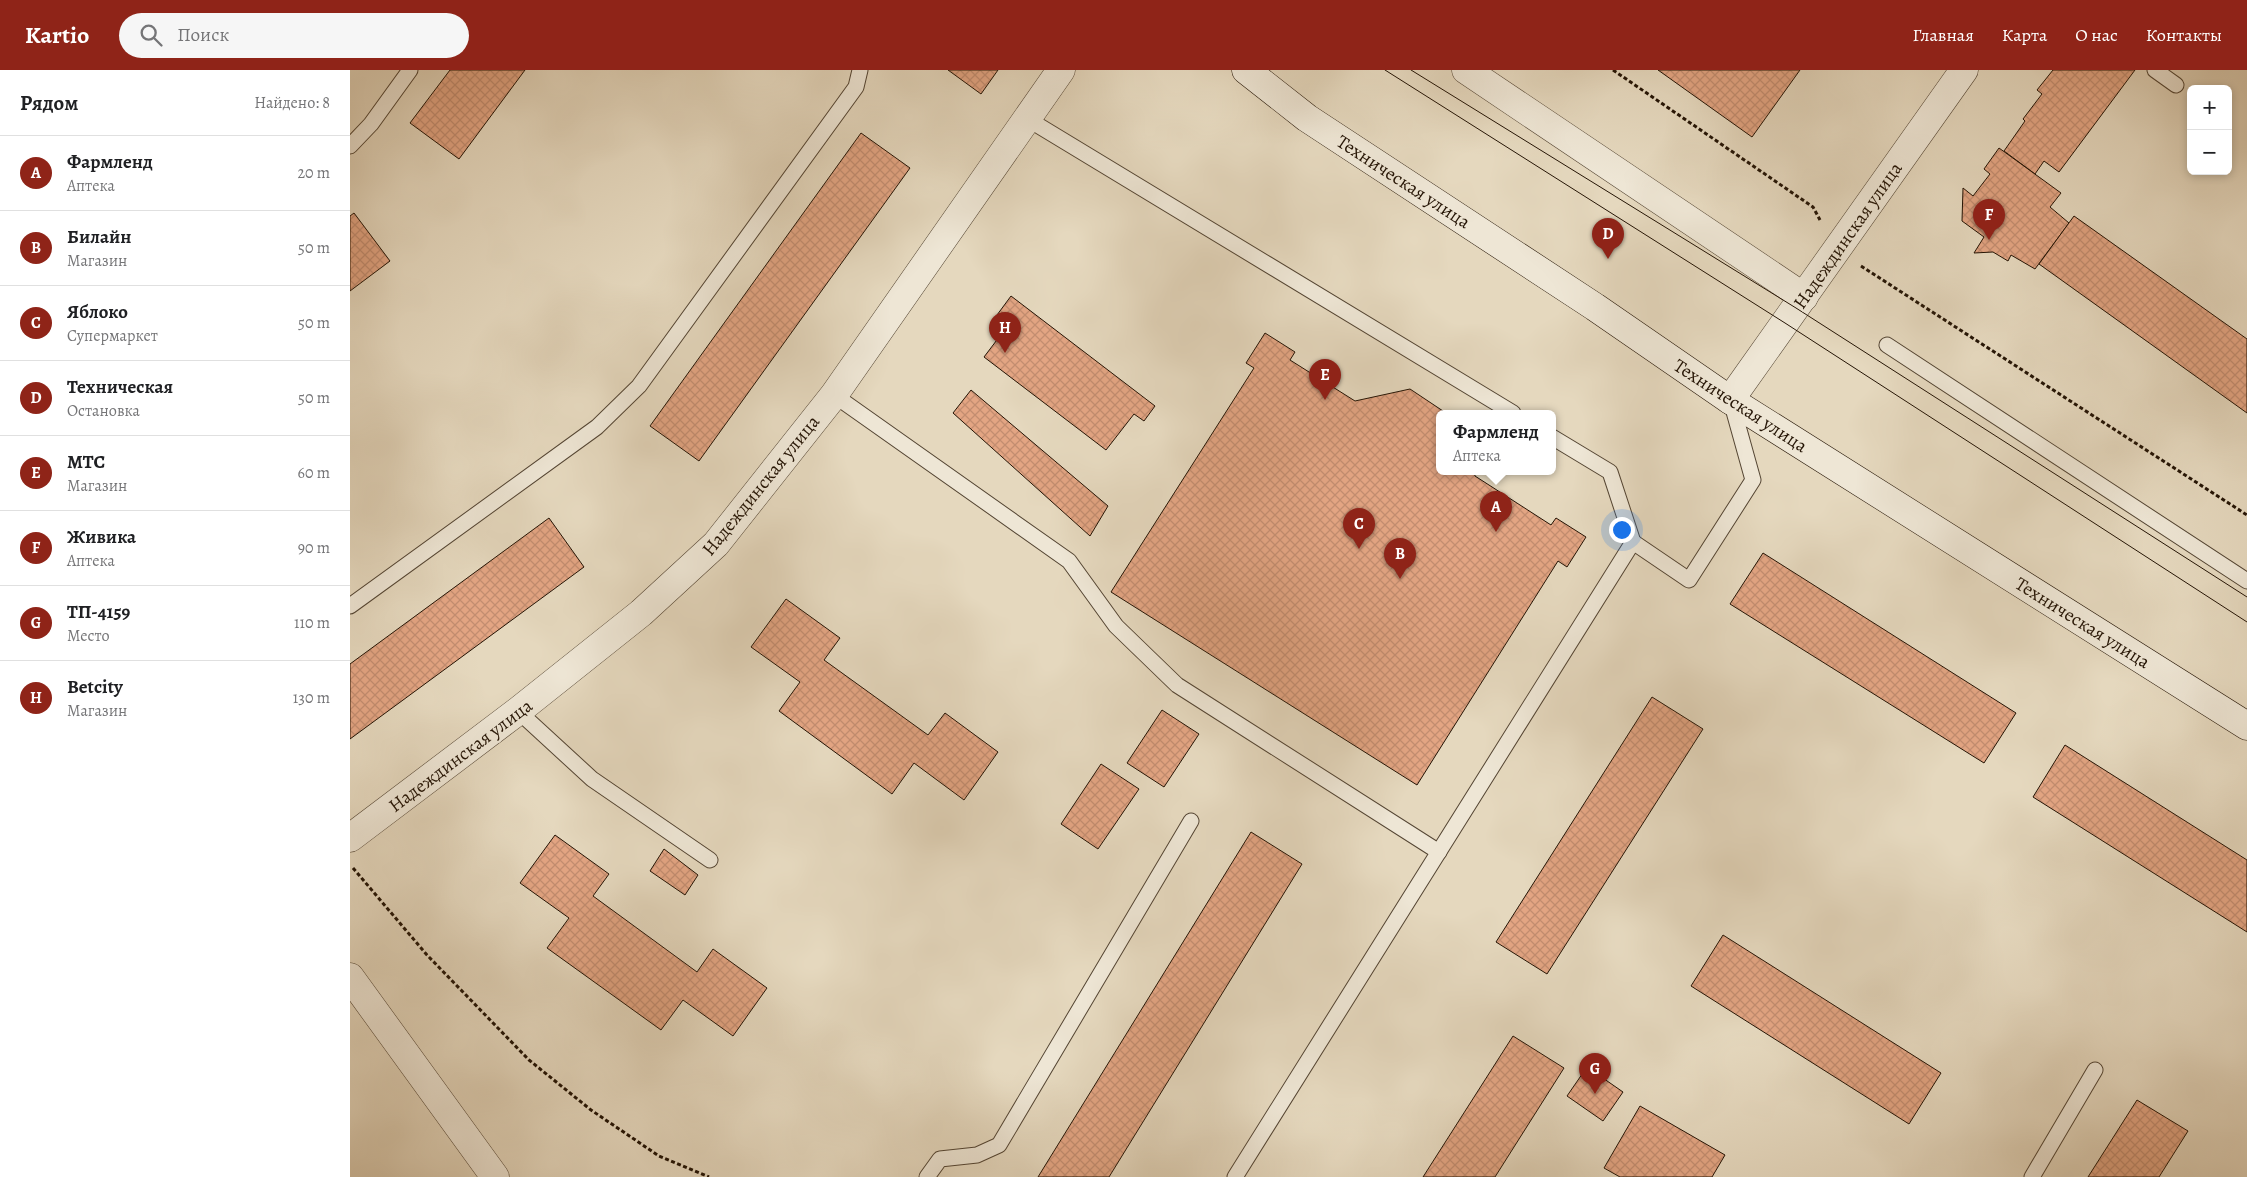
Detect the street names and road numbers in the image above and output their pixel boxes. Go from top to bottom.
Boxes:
street label: Техническая улица [1331,129,1476,235]
street label: Надеждинская улица [1787,157,1909,314]
street label: Техническая улица [1668,353,1813,459]
street label: Надеждинская улица [696,410,826,561]
street label: Техническая улица [2010,571,2155,675]
street label: Надеждинская улица [383,693,538,819]

